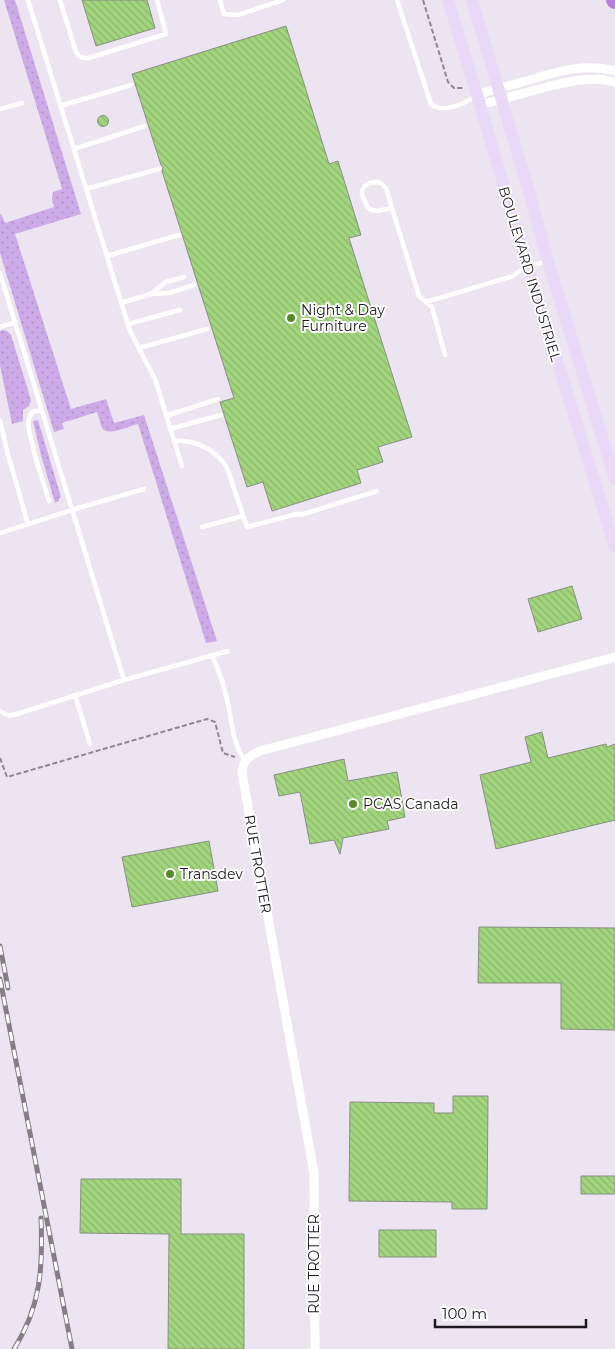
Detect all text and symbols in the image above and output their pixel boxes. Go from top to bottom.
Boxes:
street label: BOULEVARD INDUSTRIEL [495,184,565,364]
place label: Night & Day Furniture [301,301,385,335]
marker: Night & Day Furniture [285,312,297,324]
place label: PCAS Canada [363,795,459,813]
marker: PCAS Canada [347,798,359,810]
street label: RUE TROTTER [240,813,276,915]
place label: Transdev [180,865,243,883]
marker: Transdev [164,868,176,880]
street label: RUE TROTTER [305,1214,323,1314]
scale bar [435,1296,586,1328]
text: 100 m [442,1304,487,1323]

